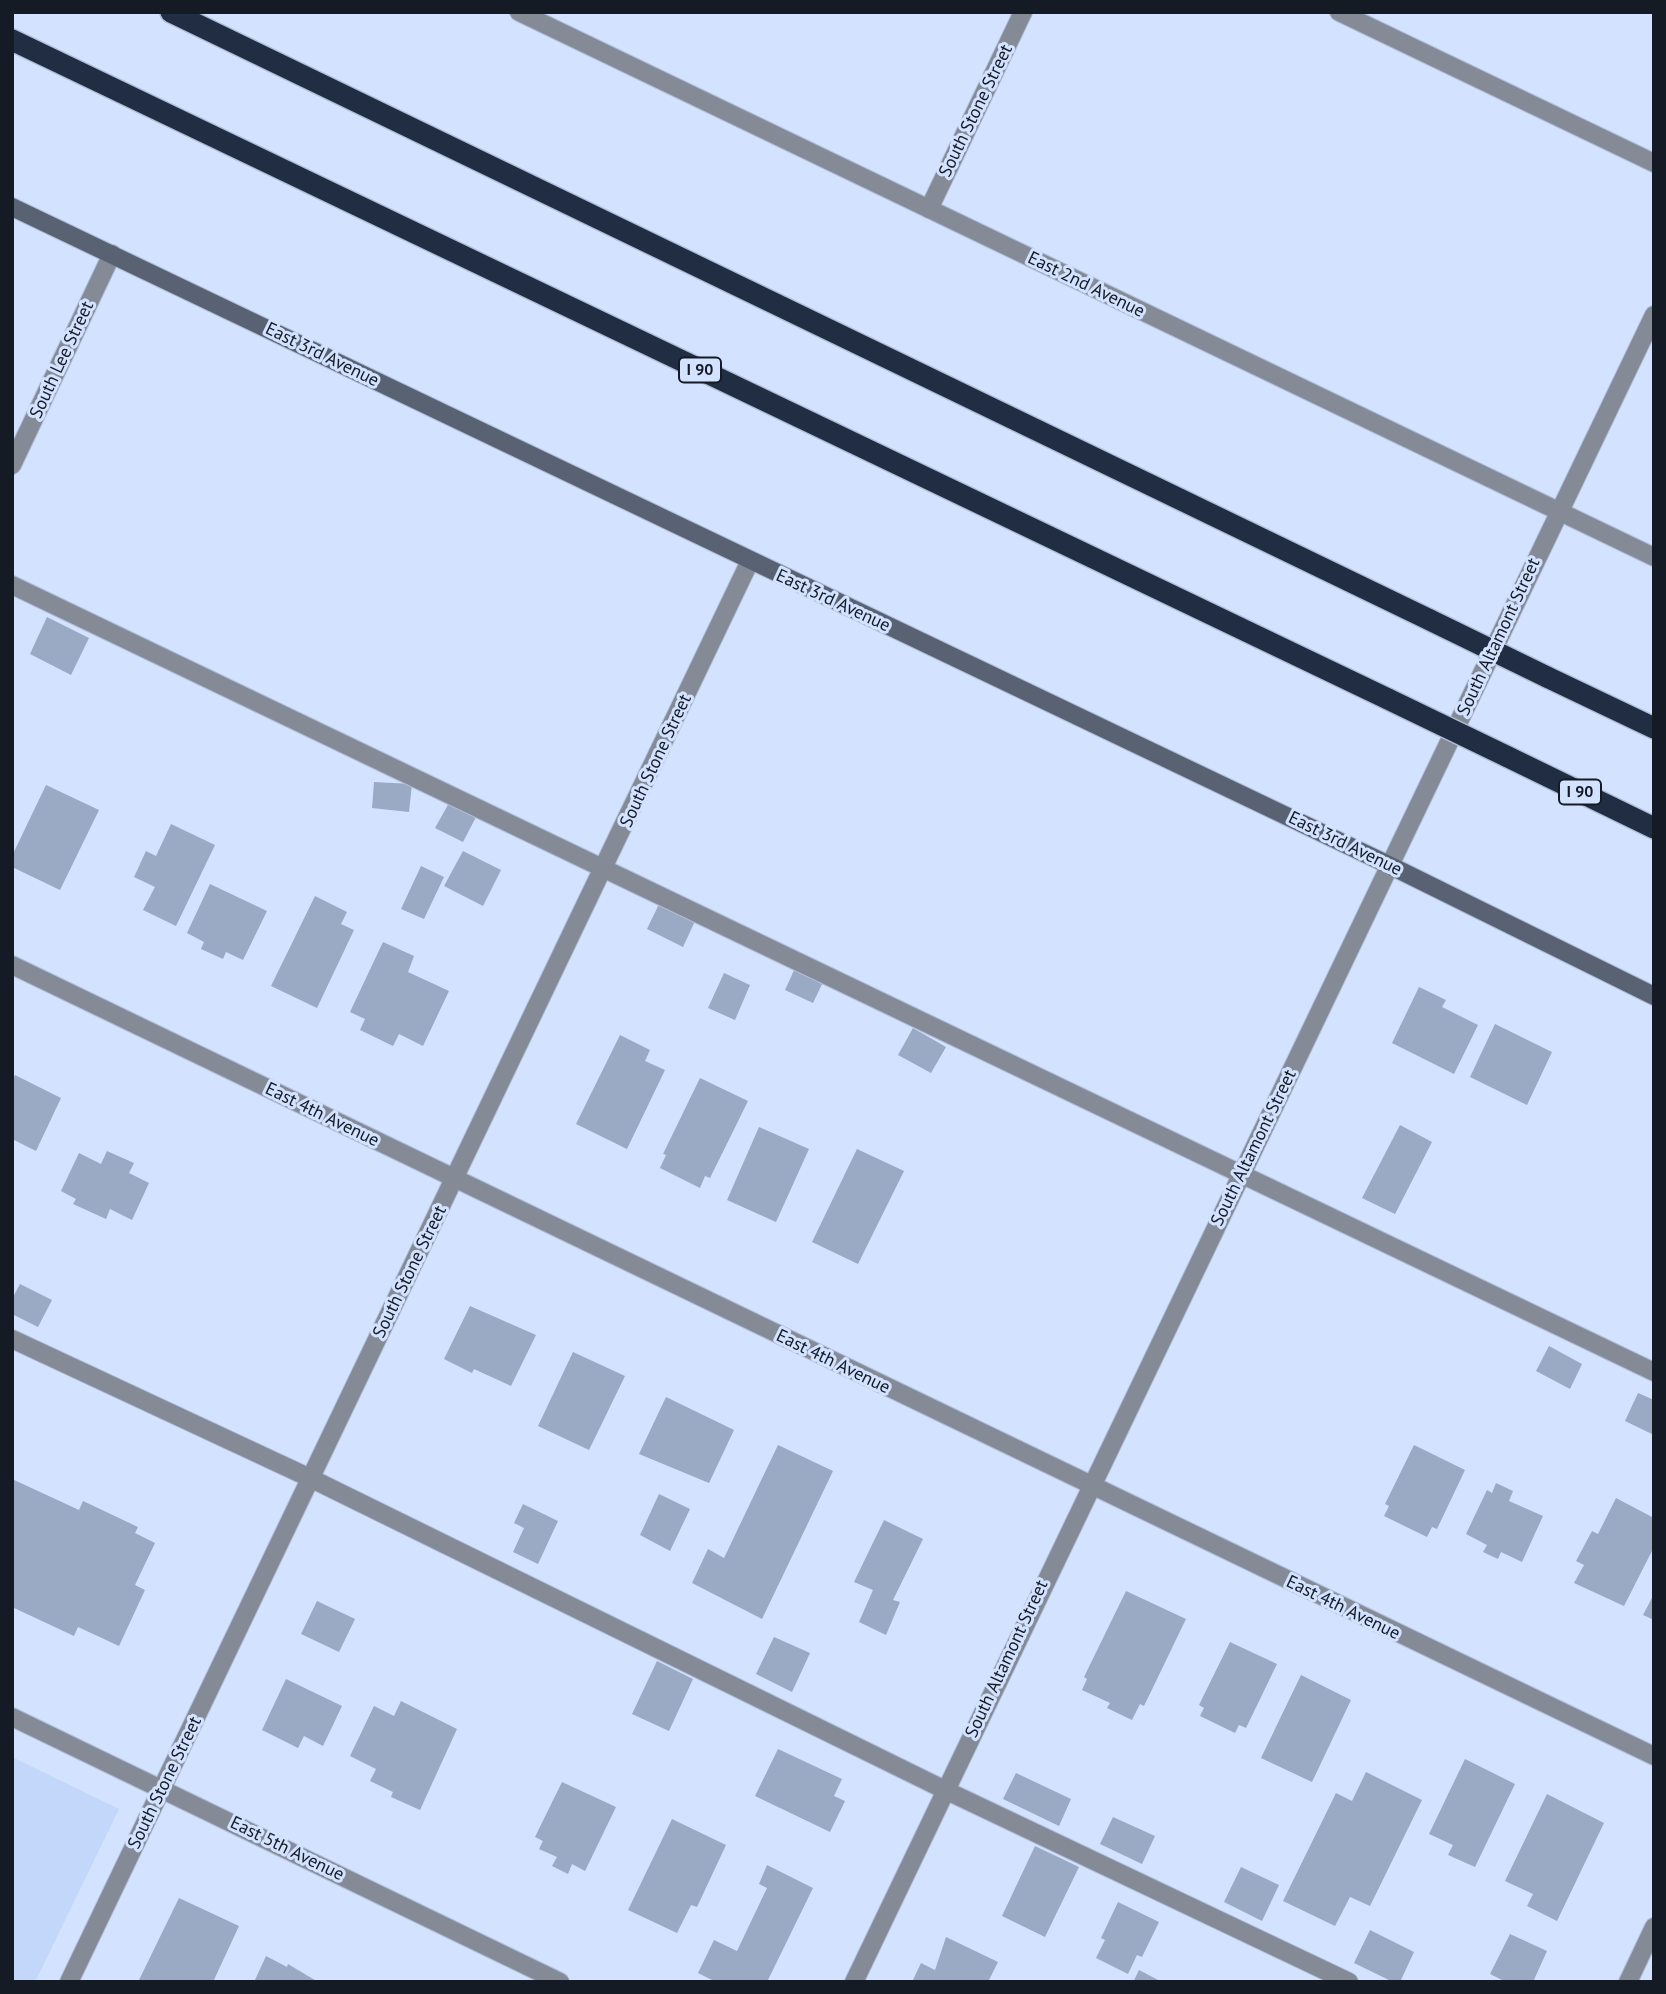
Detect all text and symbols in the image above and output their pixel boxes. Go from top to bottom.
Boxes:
street label: South Stone Street [935,41,1017,181]
street label: East 2nd Avenue [1024,247,1148,323]
street label: South Lee Street [25,298,99,422]
street label: East 3rd Avenue [262,318,382,392]
road number: I 90 [679,358,721,382]
street label: South Altamont Street [1453,555,1545,719]
street label: East 3rd Avenue [772,565,894,637]
street label: South Stone Street [616,691,696,831]
road number: I 90 [1559,779,1601,804]
street label: East 3rd Avenue [1285,807,1405,881]
street label: South Altamont Street [1207,1066,1301,1230]
street label: East 4th Avenue [262,1078,382,1152]
street label: South Stone Street [369,1202,451,1342]
street label: East 4th Avenue [773,1325,893,1399]
street label: East 4th Avenue [1283,1571,1403,1645]
street label: South Altamont Street [961,1577,1053,1741]
street label: South Stone Street [124,1713,206,1853]
street label: East 5th Avenue [227,1812,347,1886]

